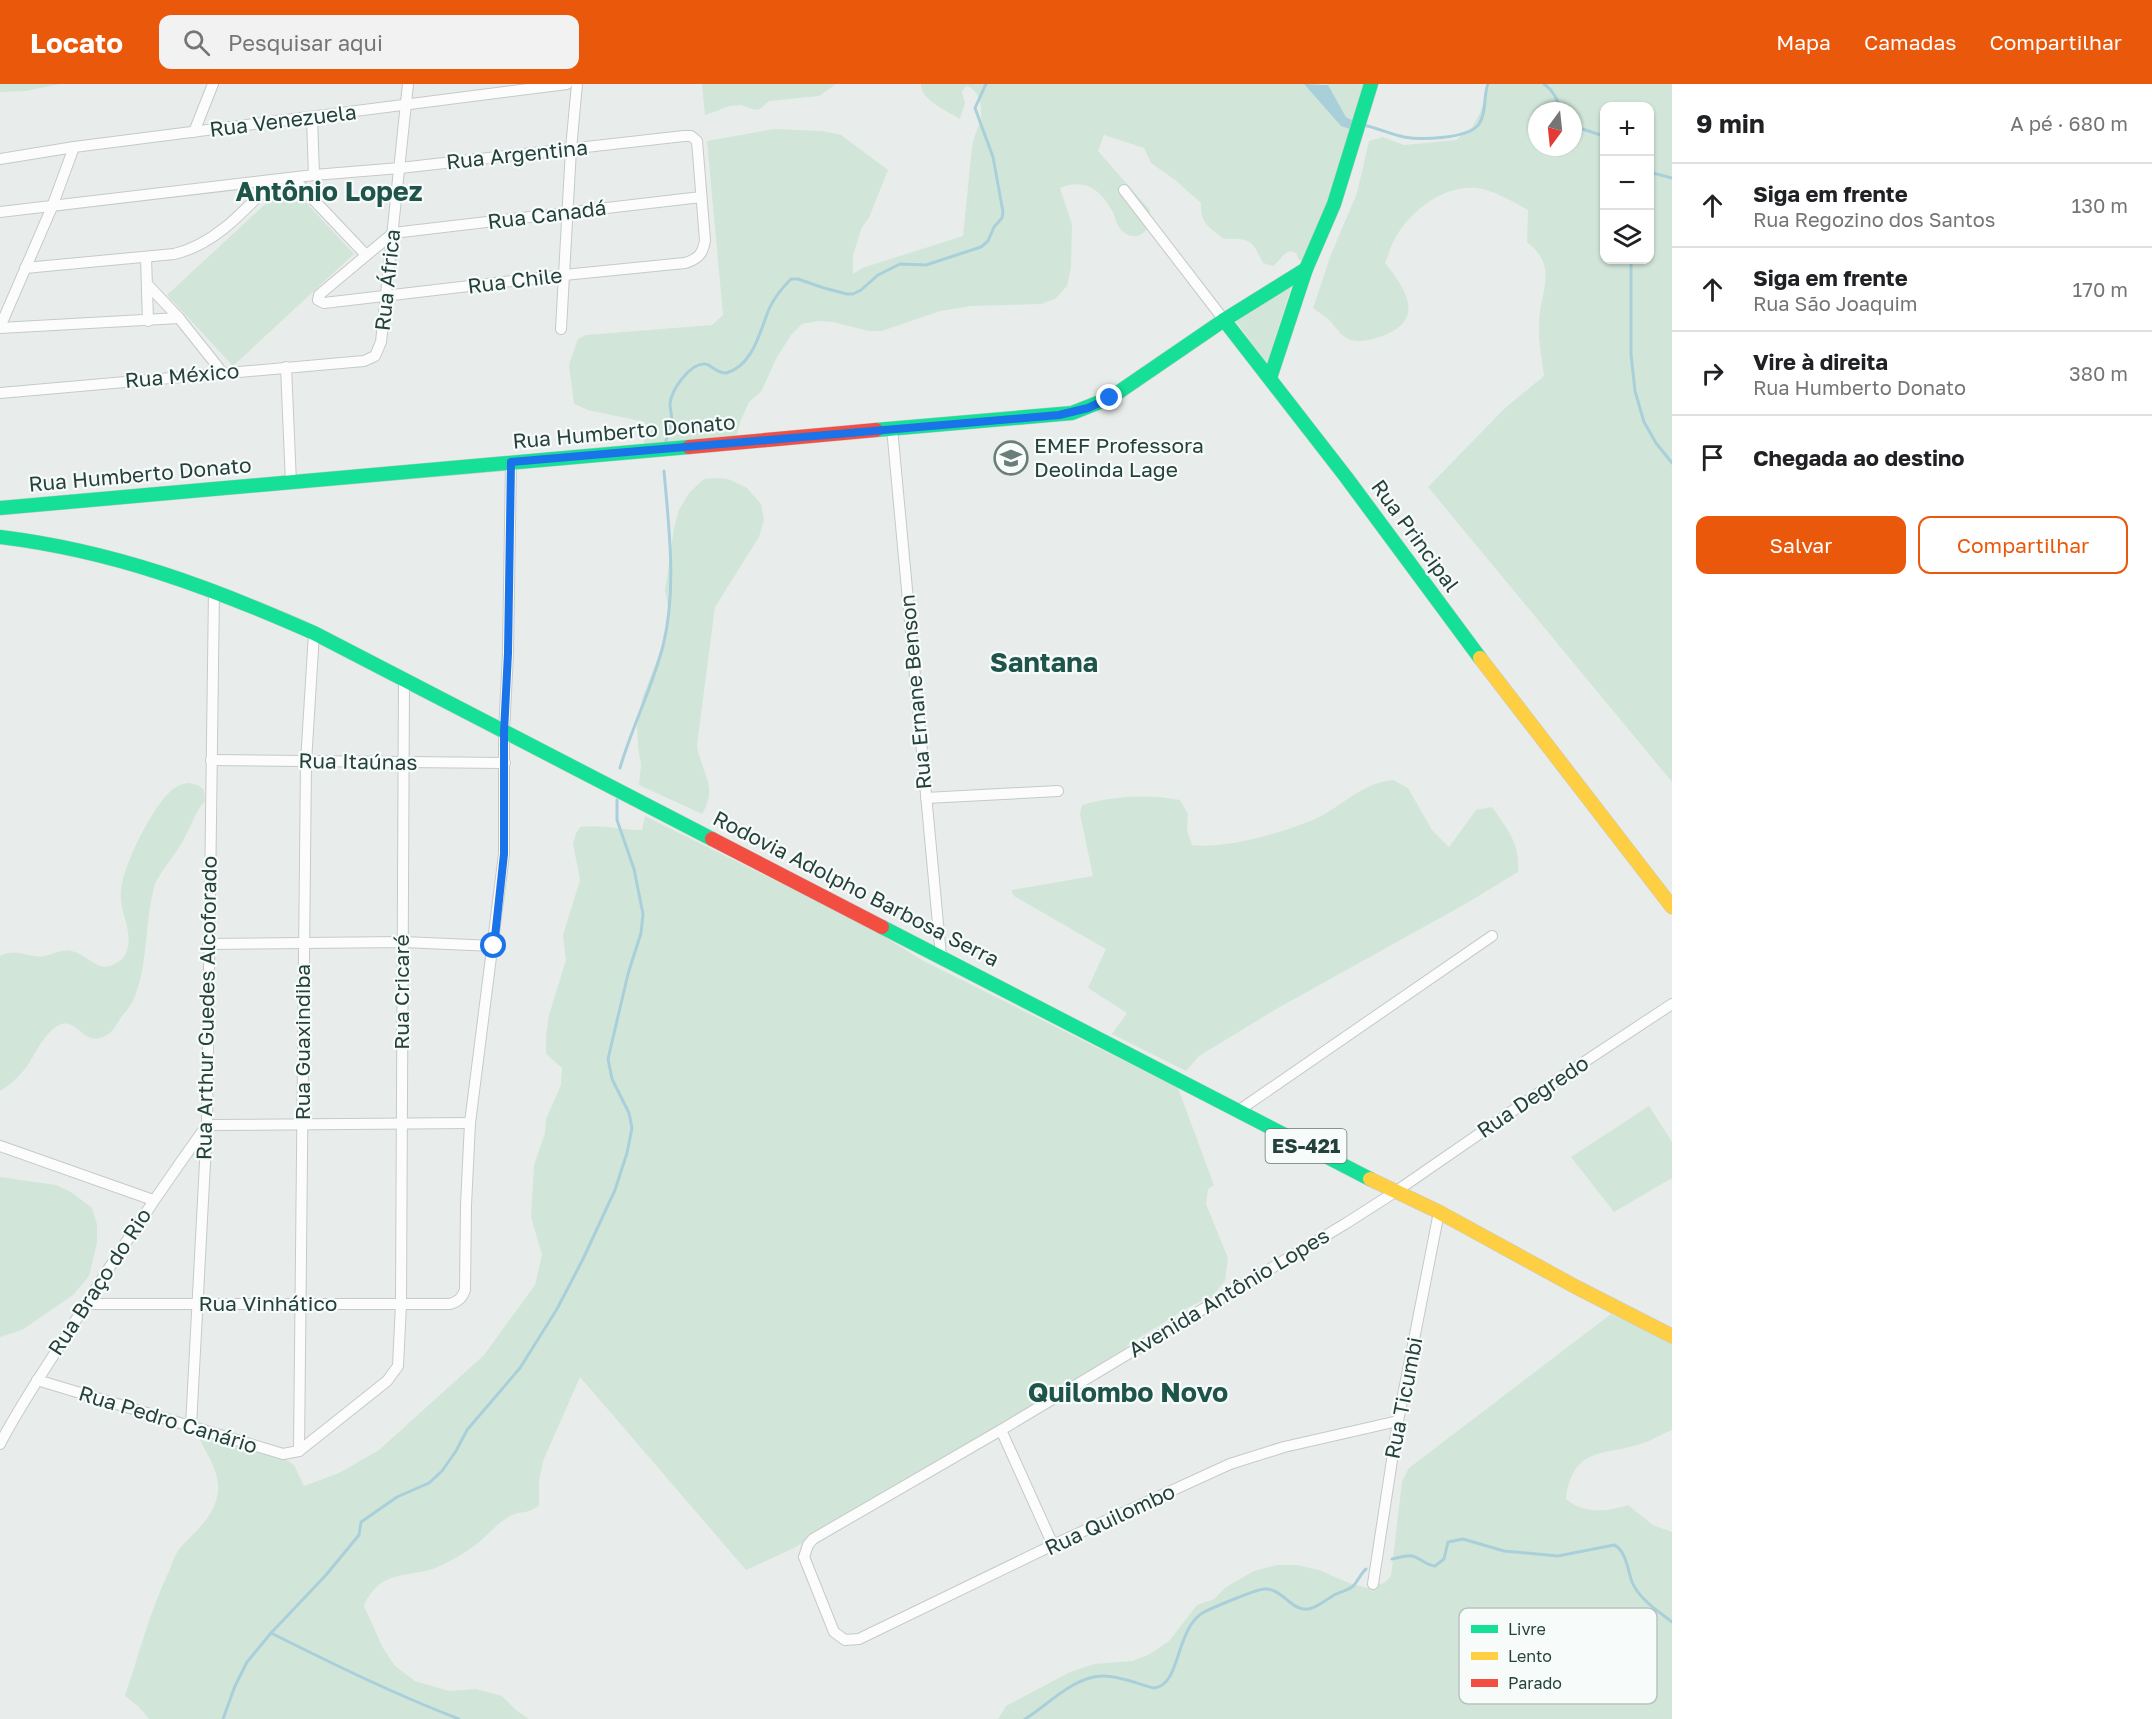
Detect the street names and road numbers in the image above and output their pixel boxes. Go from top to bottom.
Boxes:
street label: Rua Venezuela [208,98,358,142]
street label: Rua Argentina [445,134,589,174]
street label: Rua Canadá [486,194,608,234]
street label: Rua África [369,228,405,332]
street label: Rua Chile [466,261,564,299]
street label: Rua México [124,357,240,393]
street label: Rua Humberto Donato [511,408,737,454]
street label: Rua Humberto Donato [27,451,253,497]
street label: Rua Principal [1366,474,1465,597]
street label: Rua Ernane Benson [894,594,936,791]
street label: Rua Itaúnas [298,747,418,775]
street label: Rodovia Adolpho Barbosa Serra [709,804,1004,972]
street label: Rua Arthur Guedes Alcoforado [190,856,222,1160]
street label: Rua Cricaré [388,934,414,1050]
street label: Rua Guaxindiba [289,964,315,1120]
street label: Rua Degredo [1472,1049,1593,1143]
road number: ES-421 [1266,1129,1346,1163]
street label: Rua Braço do Rio [42,1203,156,1360]
street label: Avenida Antônio Lopes [1123,1222,1334,1362]
street label: Rua Vinhático [199,1290,337,1316]
street label: Rua Ticumbi [1378,1335,1428,1461]
street label: Rua Pedro Canário [76,1379,261,1459]
street label: Rua Quilombo [1040,1478,1179,1561]

